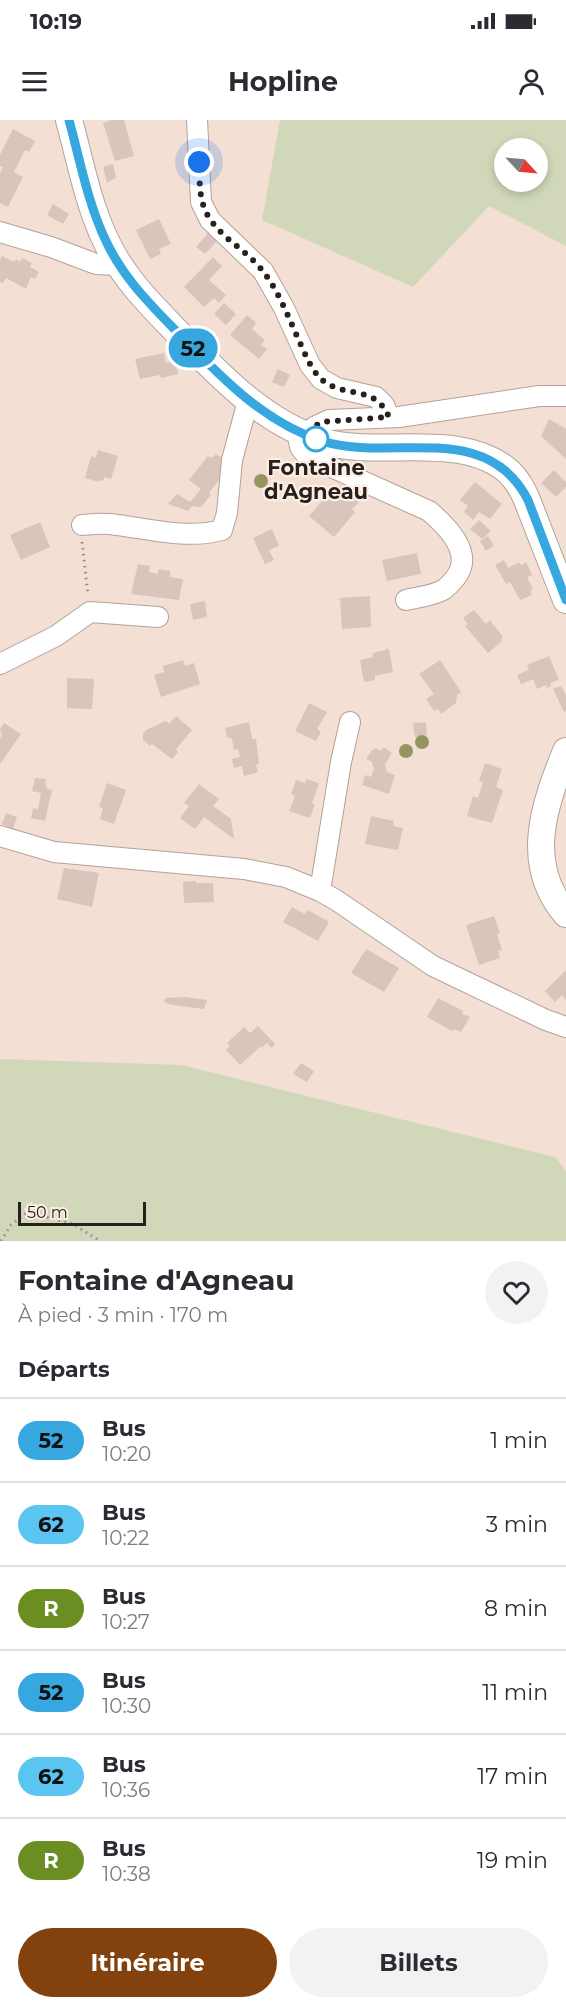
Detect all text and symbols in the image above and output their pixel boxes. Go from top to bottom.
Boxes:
text: 10:19 [30,8,82,35]
icon: menu [18,65,51,98]
text: Hopline [228,65,338,98]
icon: person [515,65,548,98]
north arrow [494,138,548,192]
map controls [494,138,548,192]
your location [184,147,214,177]
line badge: 52 [166,328,220,368]
text: 52 [181,336,205,361]
marker: Fontaine d'Agneau [303,426,329,452]
place label: Fontaine d'Agneau [264,455,368,504]
scale bar [18,1199,146,1226]
text: 50 m [27,1203,68,1222]
button: heart [485,1261,548,1324]
text: Fontaine d'Agneau [18,1263,294,1297]
text: À pied · 3 min · 170 m [18,1303,228,1327]
text: Départs [18,1356,110,1383]
text: Bus [102,1415,146,1442]
text: 1 min [490,1427,548,1454]
text: 52 [39,1428,63,1453]
text: 10:20 [102,1442,151,1466]
text: Bus [102,1499,146,1526]
text: 3 min [486,1511,548,1538]
text: 62 [38,1512,64,1537]
text: 10:22 [102,1526,149,1550]
text: Bus [102,1583,146,1610]
text: 8 min [484,1595,548,1622]
text: R [43,1596,59,1621]
text: 10:27 [102,1610,150,1634]
text: Bus [102,1667,146,1694]
text: 11 min [482,1679,548,1706]
text: 52 [39,1680,63,1705]
text: 10:30 [102,1694,151,1718]
text: Bus [102,1751,146,1778]
text: 17 min [477,1763,548,1790]
text: 62 [38,1764,64,1789]
text: 10:36 [102,1778,150,1802]
text: Bus [102,1835,146,1862]
text: 19 min [477,1847,548,1874]
text: R [43,1848,59,1873]
text: 10:38 [102,1862,151,1886]
button: Itinéraire [18,1928,277,1997]
button: Billets [289,1928,548,1997]

